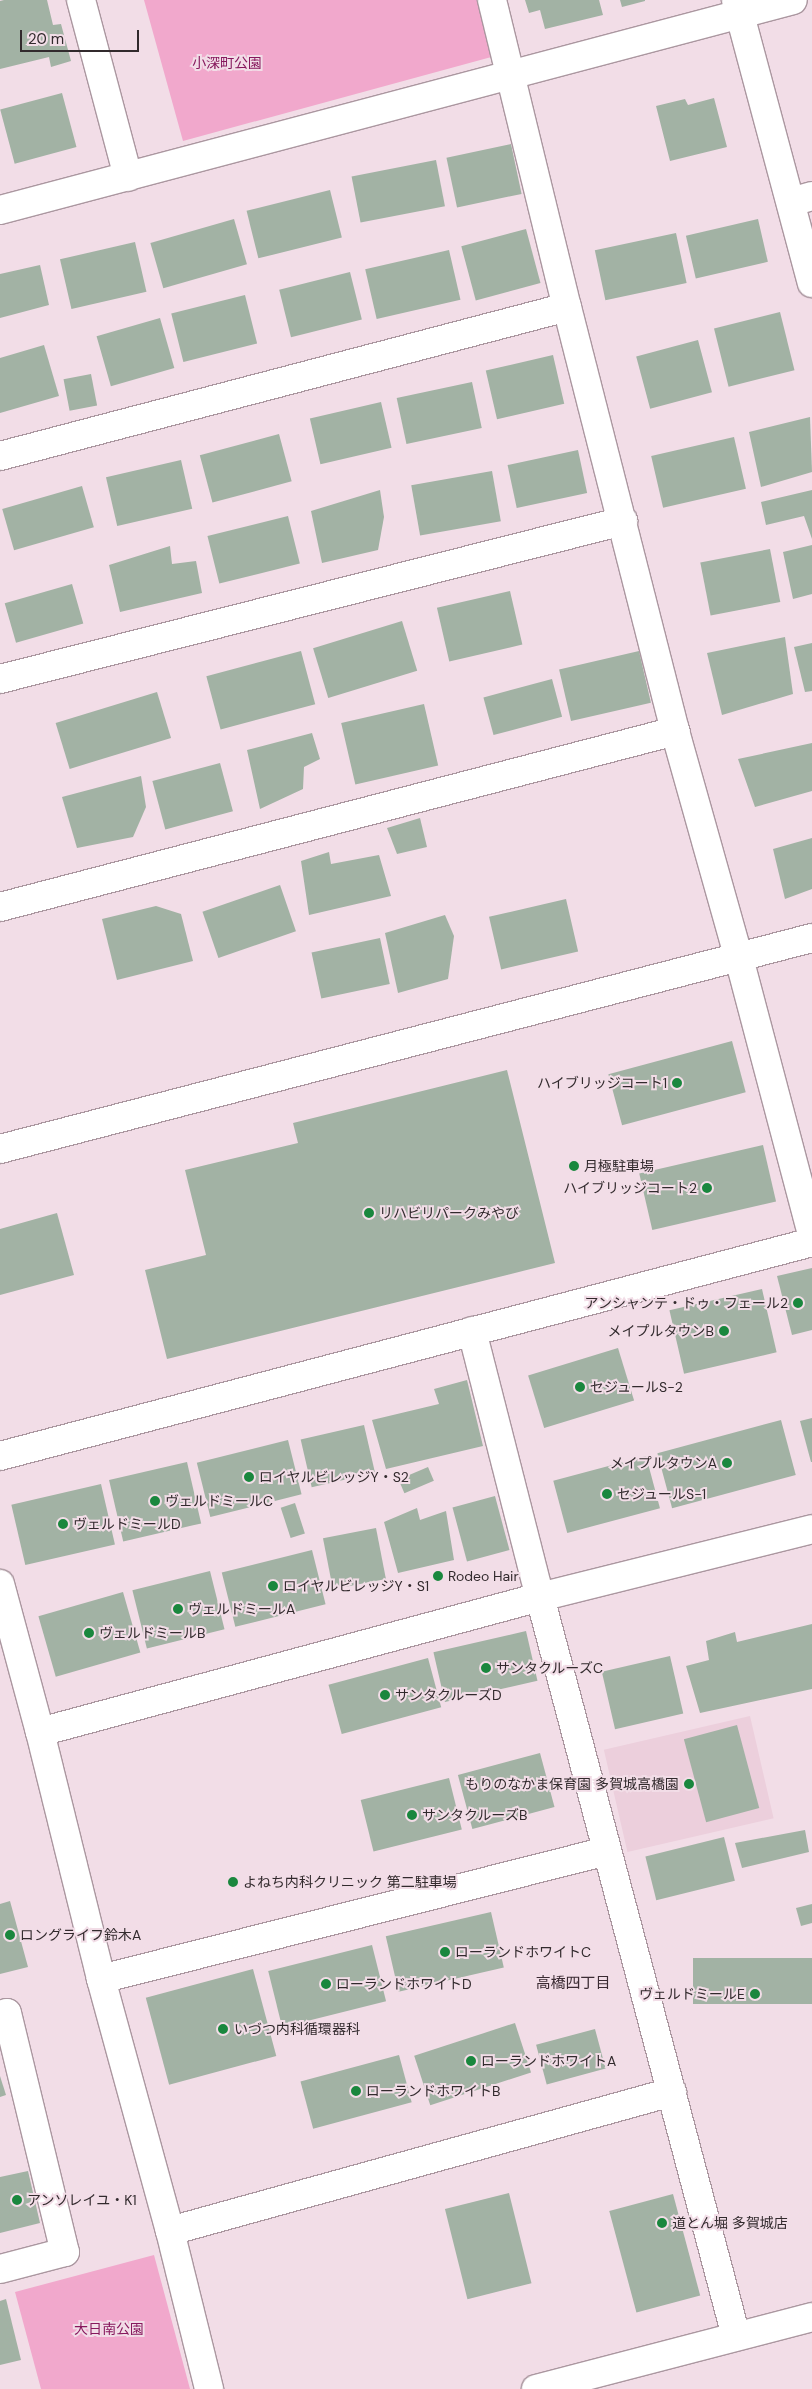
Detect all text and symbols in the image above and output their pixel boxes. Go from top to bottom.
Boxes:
scale bar [22,20,141,52]
text: 20 m [28,29,64,49]
park label: 小深町公園 [192,55,262,71]
place label: ハイブリッジコート1 [537,1075,667,1091]
marker: ハイブリッジコート1 [671,1077,683,1089]
place label: 月極駐車場 [584,1158,654,1174]
marker: 月極駐車場 [568,1160,580,1172]
place label: ハイブリッジコート2 [563,1180,697,1196]
marker: ハイブリッジコート2 [701,1182,713,1194]
place label: リハビリパークみやび [379,1205,519,1221]
marker: リハビリパークみやび [363,1207,375,1219]
place label: アンシャンテ・ドゥ・フェール2 [584,1295,788,1311]
marker: アンシャンテ・ドゥ・フェール2 [792,1297,804,1309]
place label: メイプルタウンB [608,1323,714,1339]
marker: メイプルタウンB [718,1325,730,1337]
place label: セジュールS-2 [590,1379,684,1395]
marker: セジュールS-2 [574,1381,586,1393]
place label: メイプルタウンA [610,1455,717,1471]
marker: メイプルタウンA [721,1457,733,1469]
place label: ロイヤルビレッジY・S2 [259,1469,409,1485]
marker: ロイヤルビレッジY・S2 [243,1471,255,1483]
place label: セジュールS-1 [617,1486,707,1502]
marker: セジュールS-1 [601,1488,613,1500]
place label: ヴェルドミールC [165,1493,273,1509]
marker: ヴェルドミールC [149,1495,161,1507]
place label: ヴェルドミールD [73,1516,181,1532]
marker: ヴェルドミールD [57,1518,69,1530]
place label: Rodeo Hair [448,1568,519,1584]
marker: Rodeo Hair [432,1570,444,1582]
place label: ロイヤルビレッジY・S1 [283,1578,430,1594]
marker: ロイヤルビレッジY・S1 [267,1580,279,1592]
place label: ヴェルドミールA [188,1601,295,1617]
marker: ヴェルドミールA [172,1603,184,1615]
place label: ヴェルドミールB [99,1625,205,1641]
marker: ヴェルドミールB [83,1627,95,1639]
place label: サンタクルーズC [496,1660,604,1676]
marker: サンタクルーズC [480,1662,492,1674]
place label: サンタクルーズD [395,1687,503,1703]
marker: サンタクルーズD [379,1689,391,1701]
place label: もりのなかま保育園 多賀城高橋園 [465,1776,679,1792]
marker: もりのなかま保育園 多賀城高橋園 [683,1778,695,1790]
place label: サンタクルーズB [422,1807,528,1823]
marker: サンタクルーズB [406,1809,418,1821]
place label: よねち内科クリニック 第二駐車場 [243,1874,457,1890]
marker: よねち内科クリニック 第二駐車場 [227,1876,239,1888]
place label: ロングライフ鈴木A [20,1927,141,1943]
marker: ロングライフ鈴木A [4,1929,16,1941]
place label: ローランドホワイトC [455,1944,591,1960]
marker: ローランドホワイトC [439,1946,451,1958]
district label: 高橋四丁目 [536,1975,610,1993]
place label: ローランドホワイトD [336,1976,472,1992]
marker: ローランドホワイトD [320,1978,332,1990]
place label: ヴェルドミールE [639,1986,745,2002]
marker: ヴェルドミールE [749,1988,761,2000]
place label: いづつ内科循環器科 [234,2021,360,2037]
marker: いづつ内科循環器科 [216,2022,230,2036]
place label: ローランドホワイトA [481,2053,616,2069]
marker: ローランドホワイトA [465,2055,477,2067]
place label: ローランドホワイトB [366,2083,500,2099]
marker: ローランドホワイトB [350,2085,362,2097]
place label: アンソレイユ・K1 [27,2192,138,2208]
marker: アンソレイユ・K1 [11,2194,23,2206]
place label: 道とん堀 多賀城店 [672,2215,788,2231]
marker: 道とん堀 多賀城店 [656,2217,668,2229]
park label: 大日南公園 [74,2321,144,2337]

